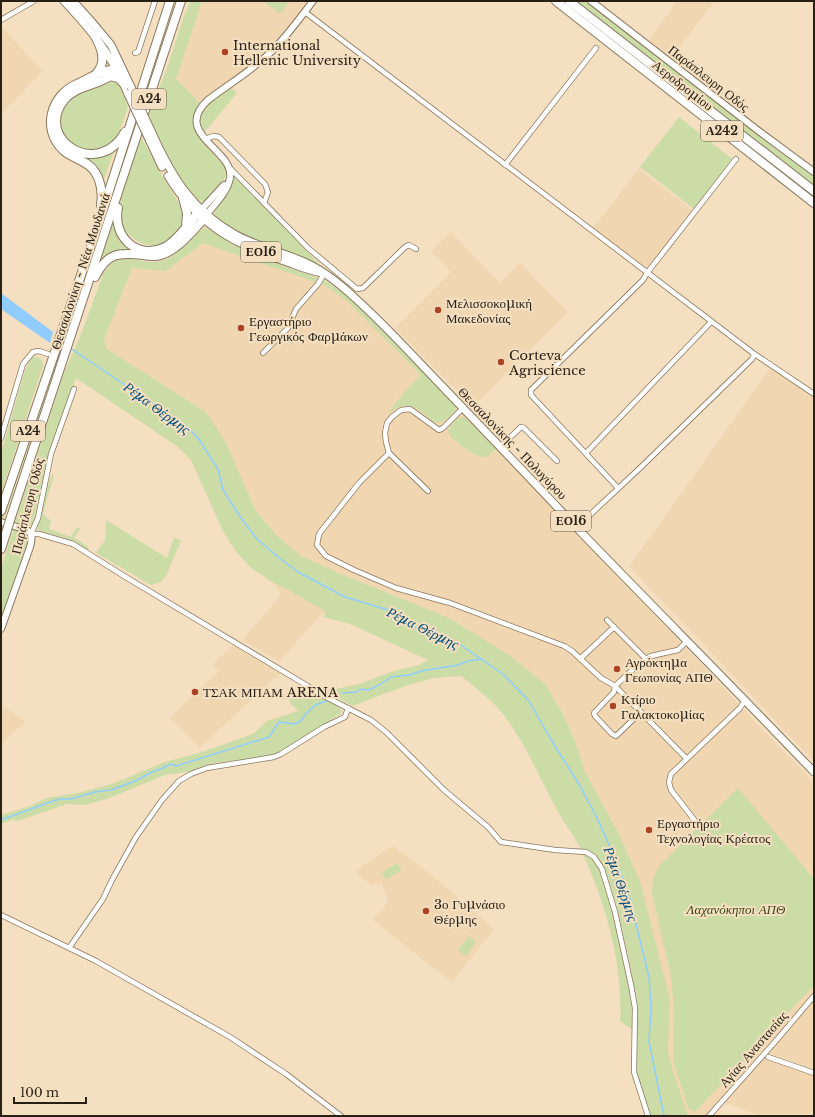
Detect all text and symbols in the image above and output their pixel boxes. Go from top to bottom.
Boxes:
place label: International Hellenic University [233,37,362,69]
street label: Παράπλευρη Οδός [665,41,753,116]
marker: International Hellenic University [220,47,230,57]
street label: Αεροδρομίου [649,56,717,114]
road number: Α24 [132,89,166,109]
road number: Α242 [701,121,743,141]
street label: Θεσσαλονίκη - Νέα Μουδανιά [47,191,114,352]
road number: ΕΟ16 [241,242,281,262]
place label: Μελισσοκομική Μακεδονίας [446,295,532,327]
marker: Μελισσοκομική Μακεδονίας [433,305,443,315]
place label: Εργαστήριο Γεωργικός Φαρμάκων [249,313,368,345]
marker: Εργαστήριο Γεωργικός Φαρμάκων [236,323,246,333]
place label: Corteva Agriscience [508,347,586,379]
marker: Corteva Agriscience [496,357,506,367]
water label: Ρέμα Θέρμης [119,377,194,438]
street label: Θεσσαλονίκης - Πολυγύρου [454,384,571,503]
road number: Α24 [11,421,45,441]
street label: Παράπλευρη Οδός [7,455,48,556]
road number: ΕΟ16 [551,511,591,531]
water label: Ρέμα Θέρμης [383,602,462,653]
place label: Αγρόκτημα Γεωπονίας ΑΠΘ [625,654,713,686]
marker: Αγρόκτημα Γεωπονίας ΑΠΘ [612,664,622,674]
place label: ΤΣΑΚ ΜΠΑΜ ARENA [203,684,339,701]
marker: ΤΣΑΚ ΜΠΑΜ ARENA [190,687,200,697]
place label: Κτίριο Γαλακτοκομίας [621,691,705,723]
marker: Κτίριο Γαλακτοκομίας [608,701,618,711]
place label: Εργαστήριο Τεχνολογίας Κρέατος [657,815,771,847]
marker: Εργαστήριο Τεχνολογίας Κρέατος [644,825,654,835]
water label: Ρέμα Θέρμης [599,843,642,924]
place label: 3ο Γυμνάσιο Θέρμης [434,896,505,928]
park label: Λαχανόκηποι ΑΠΘ [685,901,786,918]
marker: 3ο Γυμνάσιο Θέρμης [421,906,431,916]
street label: Αγίας Αναστασίας [715,1007,792,1091]
scale bar [14,1079,86,1105]
text: 100 m [20,1085,59,1100]

